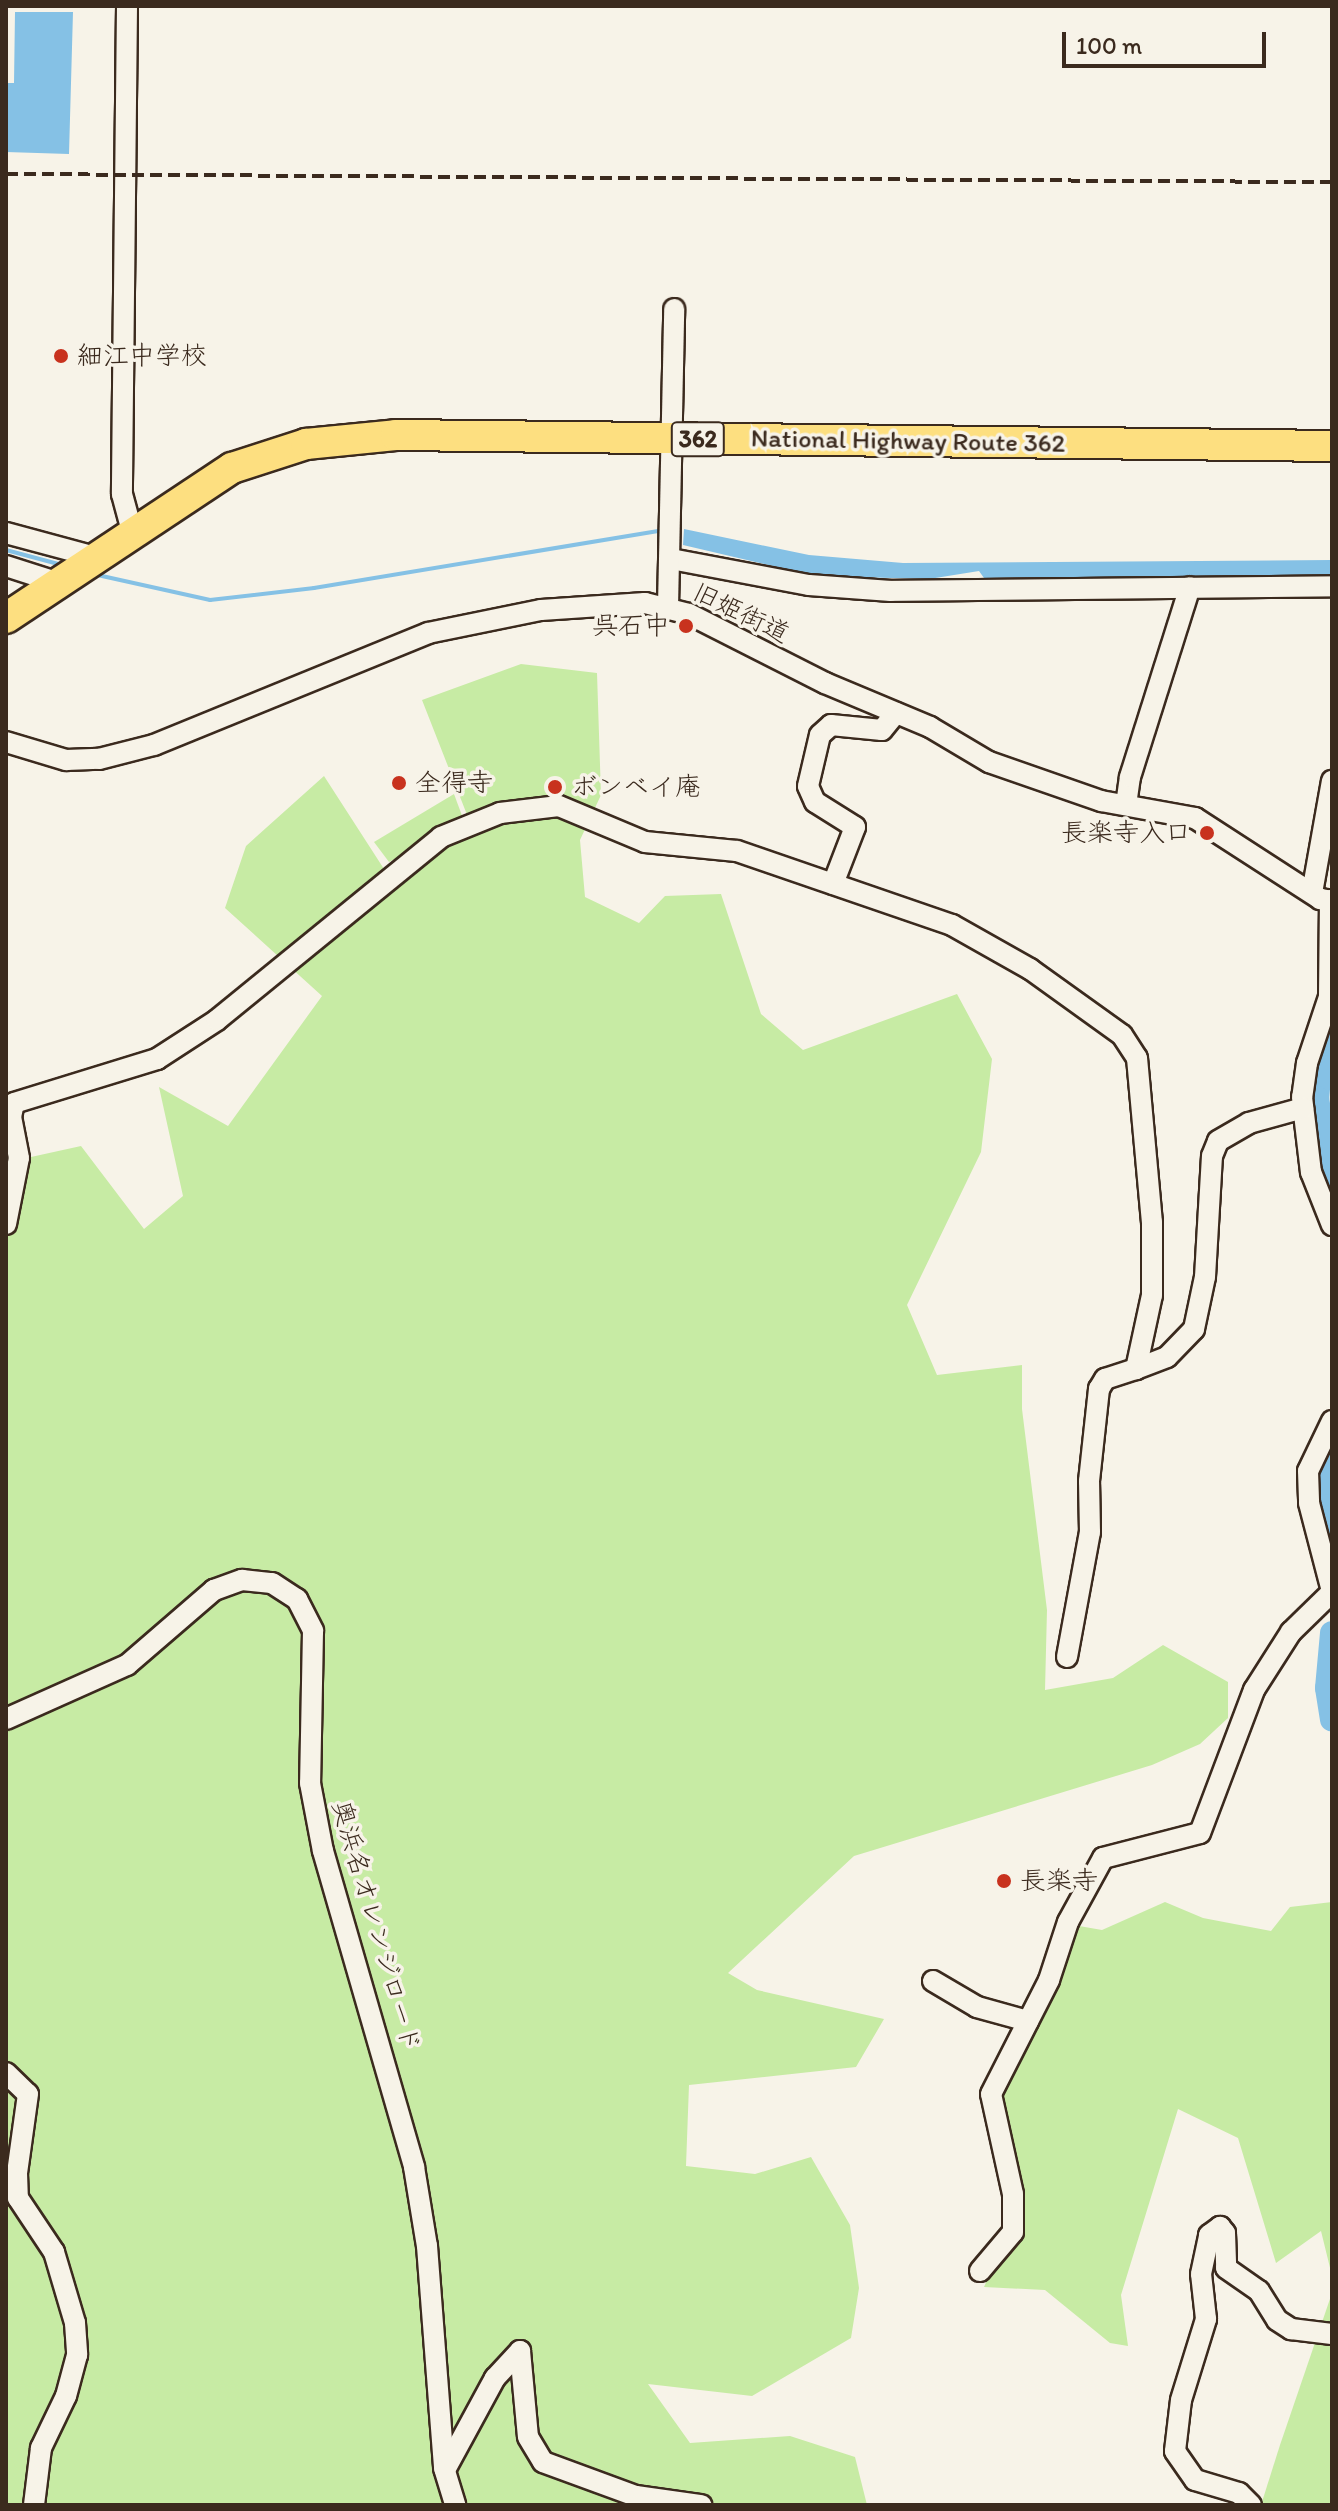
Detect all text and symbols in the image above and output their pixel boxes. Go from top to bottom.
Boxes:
scale bar [1066,16,1270,66]
text: 100 m [1076,31,1142,60]
place label: 細江中学校 [77,340,207,372]
marker: 細江中学校 [52,347,70,365]
road number: 362 [670,419,726,459]
street label: National Highway Route 362 [751,423,1065,459]
street label: 旧姫街道 [687,576,795,650]
place label: 呉石中 [592,610,670,642]
marker: 呉石中 [677,617,695,635]
place label: 全得寺 [415,767,493,799]
place label: ボンベイ庵 [571,771,701,803]
marker: 全得寺 [390,774,408,792]
marker: ボンベイ庵 [546,778,564,796]
place label: 長楽寺入口 [1061,817,1191,849]
marker: 長楽寺入口 [1198,824,1216,842]
street label: 奥浜名オレンジロード [325,1797,427,2055]
place label: 長楽寺 [1020,1865,1098,1897]
marker: 長楽寺 [995,1872,1013,1890]

